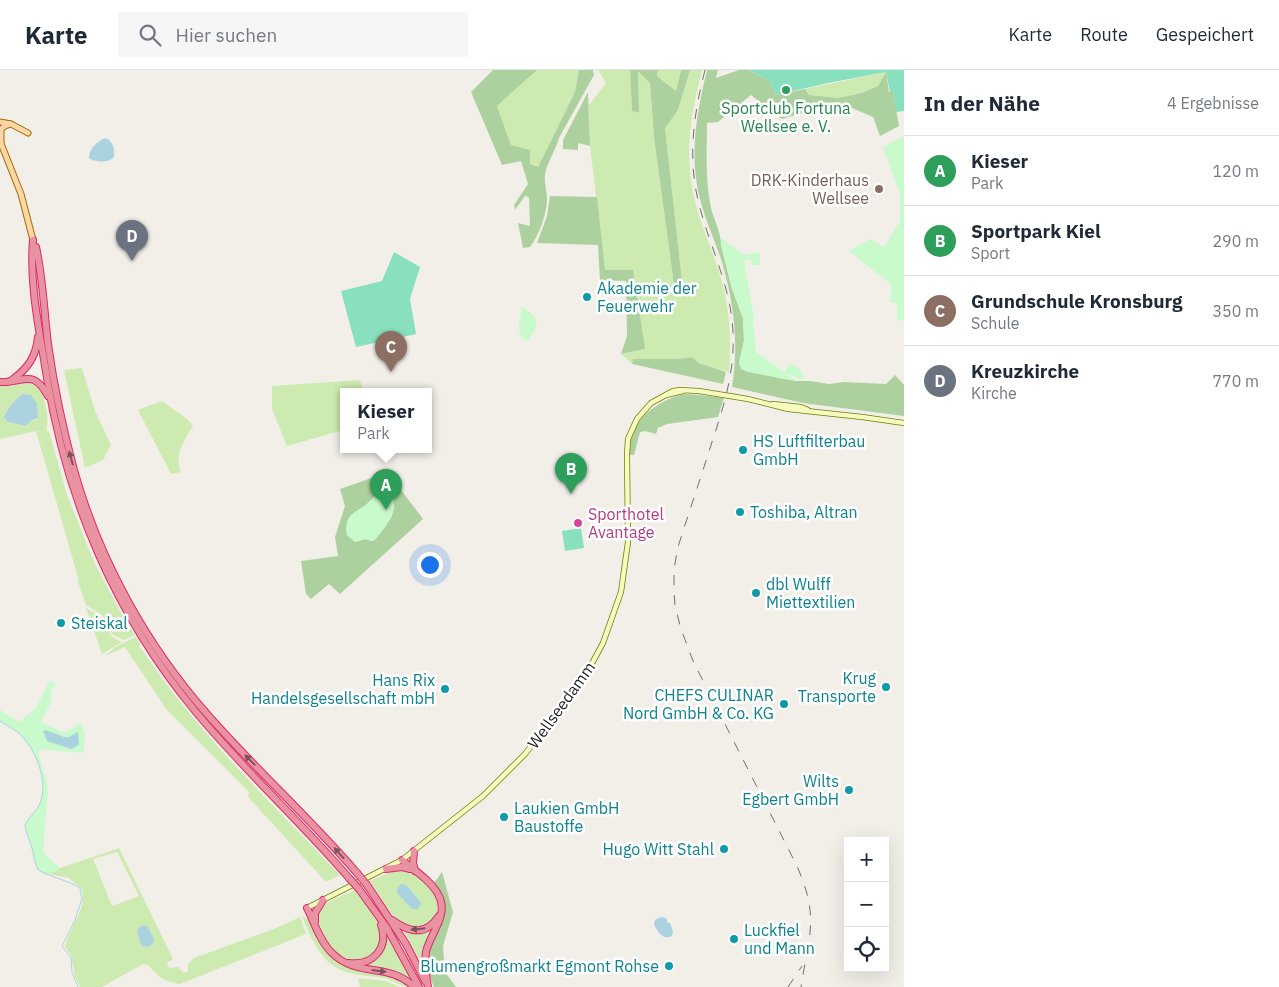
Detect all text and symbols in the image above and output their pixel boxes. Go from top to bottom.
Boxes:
search box [118,12,468,57]
text: Karte [25,19,88,51]
icon: search [136,21,164,49]
text: Hier suchen [176,23,277,47]
text: Karte [1009,23,1052,46]
text: Route [1080,23,1128,46]
text: Gespeichert [1156,23,1254,46]
marker: Sportclub Fortuna Wellsee e. V. [780,84,792,96]
text: In der Nähe [924,89,1040,117]
text: 4 Ergebnisse [1167,93,1259,113]
place label: Sportclub Fortuna Wellsee e. V. [721,98,851,136]
text: Kieser [971,149,1028,173]
text: A [935,161,945,181]
text: 120 m [1212,161,1259,181]
place label: DRK-Kinderhaus Wellsee [751,170,869,208]
text: Park [971,173,1003,193]
marker: DRK-Kinderhaus Wellsee [873,183,885,195]
text: Sportpark Kiel [971,219,1101,243]
pin: D [116,220,148,261]
text: B [935,231,945,251]
text: 290 m [1212,231,1259,251]
text: Sport [971,243,1010,263]
place label: Akademie der Feuerwehr [597,278,697,316]
text: Grundschule Kronsburg [971,289,1183,313]
marker: Akademie der Feuerwehr [581,291,593,303]
text: C [935,301,945,321]
text: 350 m [1212,301,1259,321]
text: Schule [971,313,1020,333]
pin: C [375,331,407,372]
text: Kreuzkirche [971,359,1079,383]
text: D [934,371,946,391]
text: 770 m [1212,371,1259,391]
text: Kirche [971,383,1017,403]
popup [340,388,432,453]
text: Kieser [357,399,415,423]
text: Park [357,423,390,443]
place label: HS Luftfilterbau GmbH [753,431,865,469]
marker: HS Luftfilterbau GmbH [737,444,749,456]
one-way arrow [67,451,75,466]
pin: B [555,453,587,494]
pin: A [370,469,402,510]
place label: Toshiba, Altran [750,502,858,522]
place label: Sporthotel Avantage [588,504,664,542]
marker: Toshiba, Altran [734,506,746,518]
marker: Sporthotel Avantage [572,517,584,529]
your location [417,552,443,578]
place label: dbl Wulff Miettextilien [766,574,855,612]
marker: dbl Wulff Miettextilien [750,587,762,599]
place label: Steiskal [71,613,128,633]
marker: Steiskal [55,617,67,629]
street label: Wellseedamm [523,658,599,752]
place label: Krug Transporte [798,668,877,706]
place label: Hans Rix Handelsgesellschaft mbH [251,670,435,708]
marker: Krug Transporte [880,681,892,693]
marker: Hans Rix Handelsgesellschaft mbH [439,683,451,695]
place label: CHEFS CULINAR Nord GmbH & Co. KG [623,685,774,723]
marker: CHEFS CULINAR Nord GmbH & Co. KG [778,698,790,710]
one-way arrow [244,755,256,767]
place label: Wilts Egbert GmbH [742,771,839,809]
marker: Wilts Egbert GmbH [843,784,855,796]
place label: Laukien GmbH Baustoffe [514,798,619,836]
marker: Laukien GmbH Baustoffe [498,811,510,823]
map controls [844,837,889,972]
button: + [844,837,889,882]
place label: Hugo Witt Stahl [602,839,714,859]
marker: Hugo Witt Stahl [718,843,730,855]
one-way arrow [333,847,345,859]
button: − [844,882,889,927]
place label: Luckfiel und Mann [744,920,815,958]
one-way arrow [410,925,426,933]
button: locate [844,927,889,972]
marker: Luckfiel und Mann [728,933,740,945]
place label: Blumengroßmarkt Egmont Rohse [420,956,659,976]
marker: Blumengroßmarkt Egmont Rohse [663,960,675,972]
one-way arrow [371,967,387,975]

